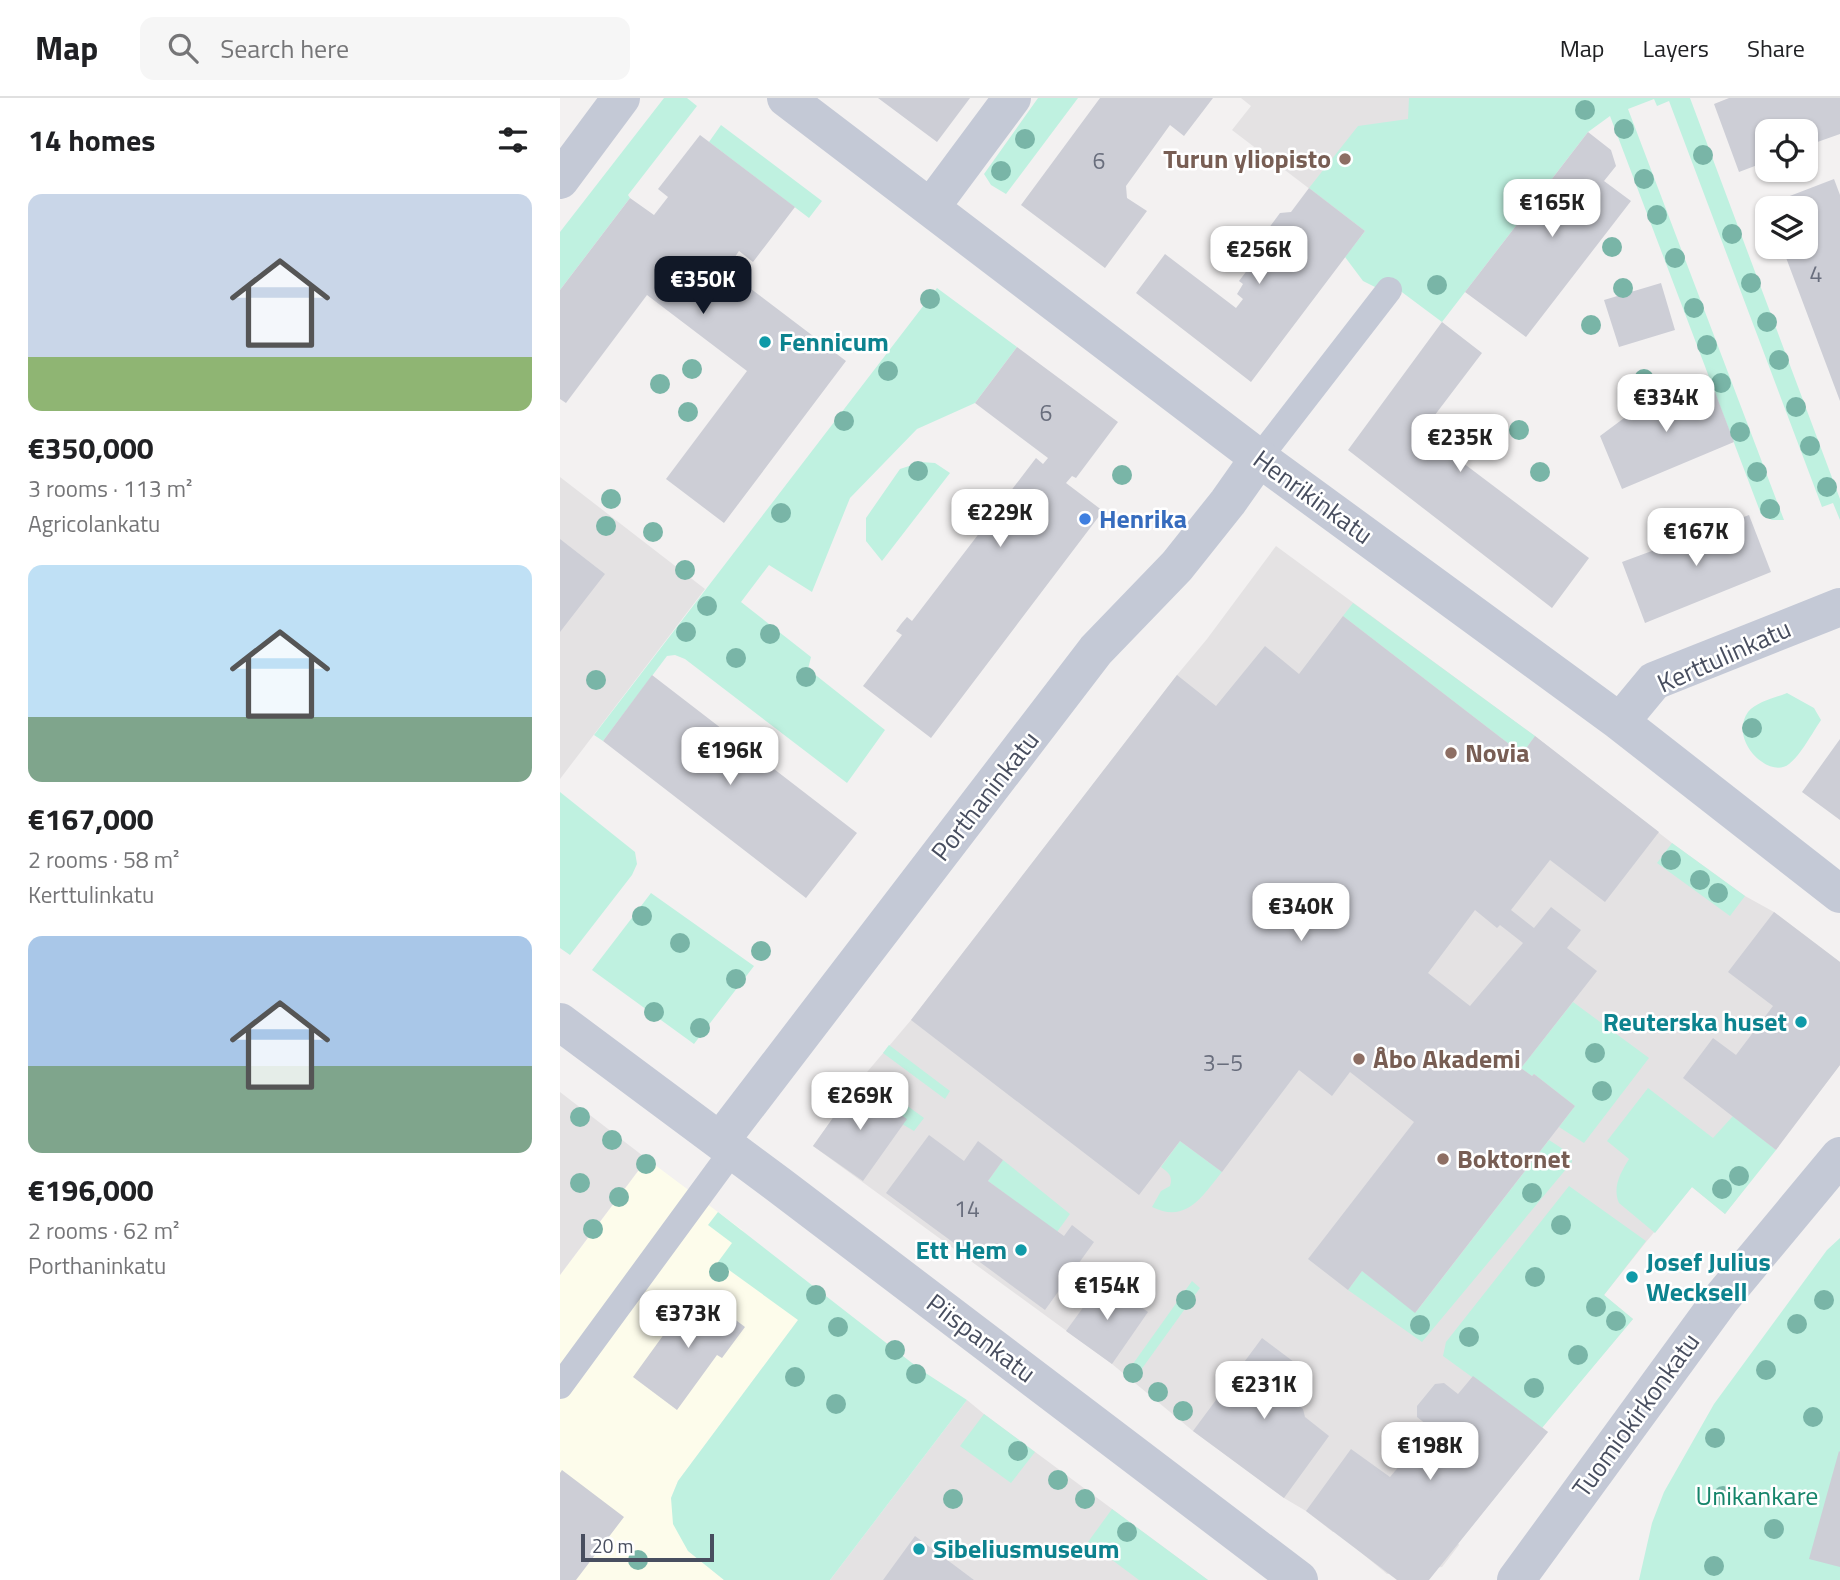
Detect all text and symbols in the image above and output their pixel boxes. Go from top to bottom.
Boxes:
search box [140,17,630,80]
text: Map [35,23,98,73]
icon: search [164,29,202,67]
text: Search here [220,29,349,68]
text: Map [1560,30,1605,66]
text: Layers [1643,30,1709,66]
text: Share [1747,30,1805,66]
text: 14 homes [28,117,155,163]
map controls [1755,119,1818,259]
button: locate [1755,119,1818,182]
icon: filters [494,121,532,159]
place label: Turun yliopisto [1163,139,1331,178]
house number: 6 [1093,143,1105,178]
marker: Turun yliopisto [1337,151,1353,167]
pin: €165K [1503,180,1601,239]
text: €165K [1519,184,1585,219]
button: layers [1755,196,1818,259]
pin: €256K [1210,226,1308,286]
text: €256K [1226,231,1292,266]
icon: home [217,240,343,366]
pin: €350K [654,256,752,316]
house number: 4 [1810,256,1822,291]
text: €350K [670,261,736,296]
place label: Fennicum [779,322,889,361]
marker: Fennicum [757,334,773,350]
pin: €334K [1617,374,1715,434]
text: €334K [1633,379,1699,414]
house number: 6 [1040,395,1052,430]
pin: €235K [1411,414,1509,474]
text: €235K [1427,419,1493,454]
text: €350,000 [28,425,154,471]
street label: Henrikinkatu [1245,440,1381,553]
text: 3 rooms · 113 m² [28,471,192,506]
pin: €229K [951,490,1049,549]
text: €229K [967,494,1033,529]
place label: Henrika [1099,499,1187,538]
text: Agricolankatu [28,506,160,541]
pin: €167K [1647,508,1745,568]
marker: Henrika [1077,511,1093,527]
text: €167K [1663,513,1729,548]
street label: Kerttulinkatu [1651,609,1797,702]
icon: home [217,611,343,737]
street label: Porthaninkatu [921,722,1048,869]
pin: €196K [681,728,779,787]
text: €196K [697,732,763,767]
place label: Novia [1465,733,1529,772]
marker: Novia [1443,745,1459,761]
text: €167,000 [28,796,154,842]
text: 2 rooms · 58 m² [28,842,179,877]
text: Kerttulinkatu [28,877,154,912]
pin: €340K [1252,884,1350,943]
text: €340K [1268,888,1334,923]
icon: home [217,982,343,1108]
place label: Reuterska huset [1603,1002,1787,1041]
marker: Reuterska huset [1793,1014,1809,1030]
place label: Åbo Akademi [1373,1039,1521,1078]
house number: 3–5 [1203,1045,1243,1080]
marker: Åbo Akademi [1351,1051,1367,1067]
pin: €269K [811,1072,909,1132]
text: €269K [827,1077,893,1112]
place label: Boktornet [1457,1139,1570,1178]
marker: Boktornet [1435,1151,1451,1167]
text: €196,000 [28,1167,154,1213]
house number: 14 [954,1191,980,1226]
text: 2 rooms · 62 m² [28,1213,179,1248]
place label: Ett Hem [915,1230,1007,1269]
marker: Ett Hem [1013,1242,1029,1258]
place label: Josef Julius Wecksell [1646,1242,1771,1311]
text: Porthaninkatu [28,1248,166,1283]
pin: €154K [1058,1262,1156,1322]
text: €154K [1074,1267,1140,1302]
marker: Josef Julius Wecksell [1624,1269,1640,1285]
street label: Piispankatu [918,1284,1044,1392]
pin: €373K [639,1290,737,1350]
text: €373K [655,1295,721,1330]
street label: Tuomiokirkonkatu [1562,1324,1709,1505]
pin: €231K [1215,1362,1313,1421]
text: €231K [1231,1366,1297,1401]
pin: €198K [1381,1422,1479,1482]
text: €198K [1397,1427,1463,1462]
park label: Unikankare [1695,1476,1819,1515]
place label: Sibeliusmuseum [933,1529,1120,1568]
scale bar [581,1531,714,1563]
text: 20 m [592,1531,633,1560]
marker: Sibeliusmuseum [911,1541,927,1557]

